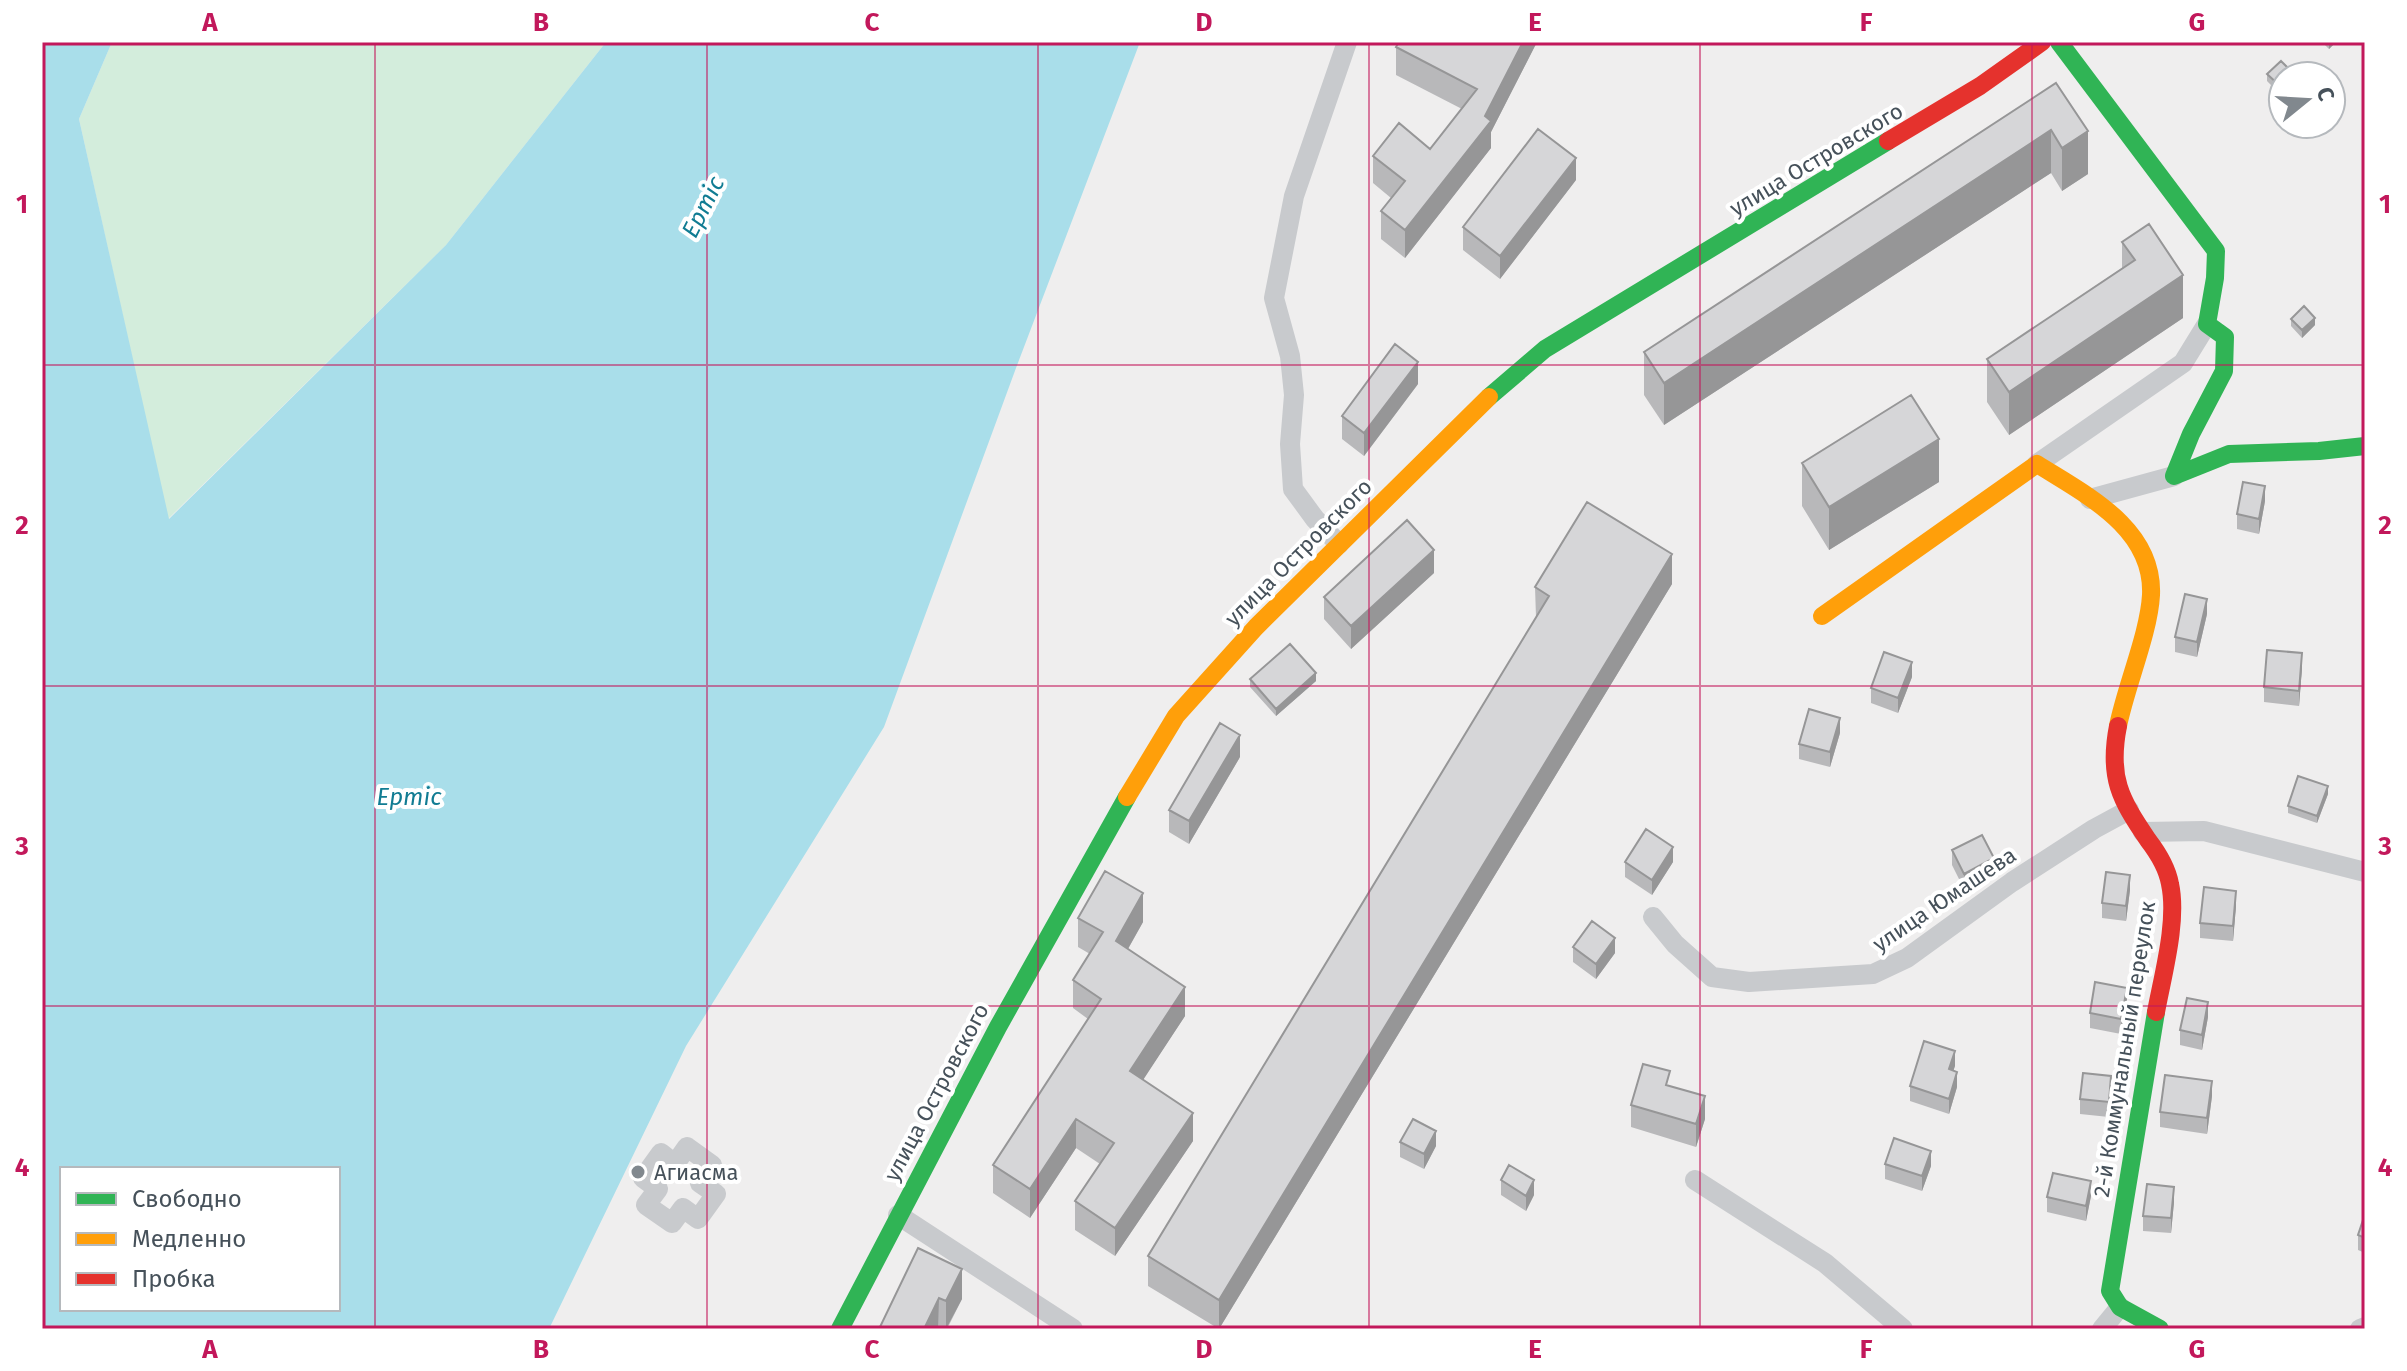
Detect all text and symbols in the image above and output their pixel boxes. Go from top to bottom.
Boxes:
text: A [201,7,218,38]
text: B [533,7,549,38]
text: C [865,7,880,38]
text: D [1196,7,1213,38]
text: E [1528,7,1542,38]
text: F [1860,7,1873,38]
text: G [2189,7,2205,38]
north arrow [2267,60,2347,140]
text: С [2311,84,2340,104]
street label: улица Островского [1725,97,1908,222]
water label: Ертіс [676,171,731,242]
text: 1 [16,189,28,220]
text: 1 [2379,189,2391,220]
street label: улица Островского [1219,473,1378,632]
text: 2 [15,510,29,541]
text: 2 [2378,510,2392,541]
water label: Ертіс [377,783,442,811]
text: 3 [14,831,29,862]
text: 3 [2377,831,2392,862]
street label: улица Юмашева [1867,841,2021,957]
street label: 2-й Коммунальный переулок [2088,899,2161,1199]
street label: улица Островского [878,999,995,1186]
text: 4 [15,1152,30,1183]
text: 4 [2378,1152,2393,1183]
place label: Агиасма [654,1159,738,1186]
marker: Агиасма [629,1163,647,1181]
legend [60,1167,340,1311]
text: Свободно [132,1185,242,1213]
text: Медленно [132,1225,246,1253]
text: Пробка [132,1265,216,1293]
text: A [201,1334,218,1365]
text: B [533,1334,549,1365]
text: C [865,1334,880,1365]
text: D [1196,1334,1213,1365]
text: E [1528,1334,1542,1365]
text: F [1860,1334,1873,1365]
text: G [2189,1334,2205,1365]

